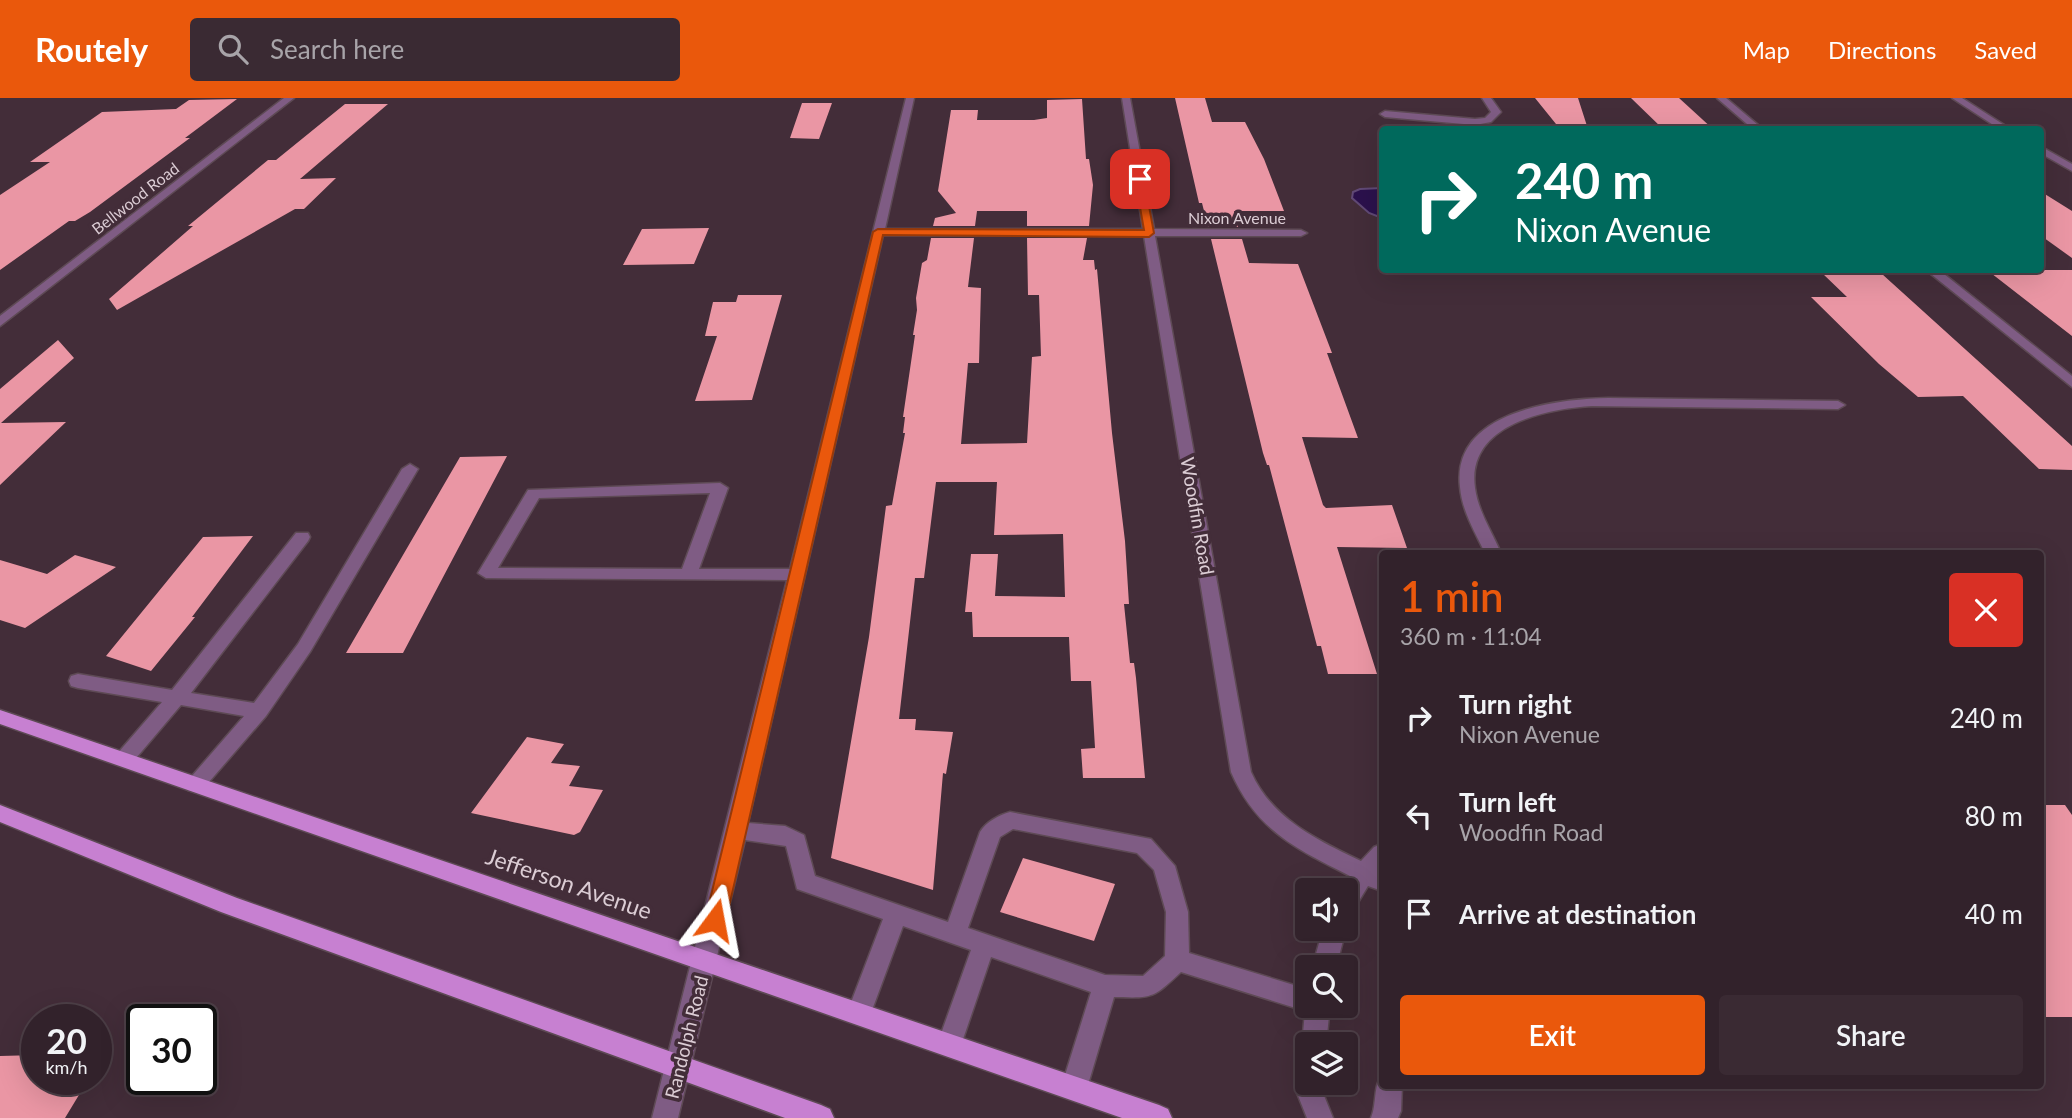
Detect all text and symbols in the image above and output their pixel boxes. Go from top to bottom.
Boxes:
search box [190,18,680,81]
text: Routely [35,29,148,69]
icon: search [214,30,252,68]
text: Search here [270,33,404,65]
text: Map [1743,35,1790,64]
text: Directions [1828,35,1936,64]
text: Saved [1974,35,2037,64]
pin [1110,149,1170,209]
text: 240 m [1515,151,1653,209]
icon: right [1400,154,1491,245]
street label: Bellwood Road [88,158,182,238]
icon: arrive [1121,160,1159,198]
street label: Nixon Avenue [1188,208,1286,227]
text: Nixon Avenue [1515,210,1711,249]
street label: Woodfin Road [1176,455,1220,577]
text: 1 min [1400,571,1504,621]
button: close [1949,573,2023,647]
text: 360 m · 11:04 [1400,622,1542,650]
text: Turn right [1459,688,1572,720]
icon: right [1400,699,1438,737]
text: 240 m [1950,702,2023,734]
text: Nixon Avenue [1459,720,1600,748]
text: Turn left [1459,786,1556,818]
icon: left [1400,797,1438,835]
text: 80 m [1965,800,2023,832]
text: Woodfin Road [1459,818,1603,846]
street label: Jefferson Avenue [482,841,656,925]
map controls [1295,878,1358,1095]
button: sound [1295,878,1358,941]
position arrow [678,883,752,957]
icon: arrive [1400,895,1438,933]
text: Arrive at destination [1459,898,1696,930]
text: 40 m [1965,898,2023,930]
button: search [1295,955,1358,1018]
street label: Randolph Road [660,973,712,1101]
button: Exit [1400,995,1705,1075]
button: Share [1719,995,2023,1075]
speed limit sign: 30 [126,1004,217,1095]
text: 20 [46,1019,87,1061]
button: layers [1295,1032,1358,1095]
text: km/h [45,1056,88,1078]

